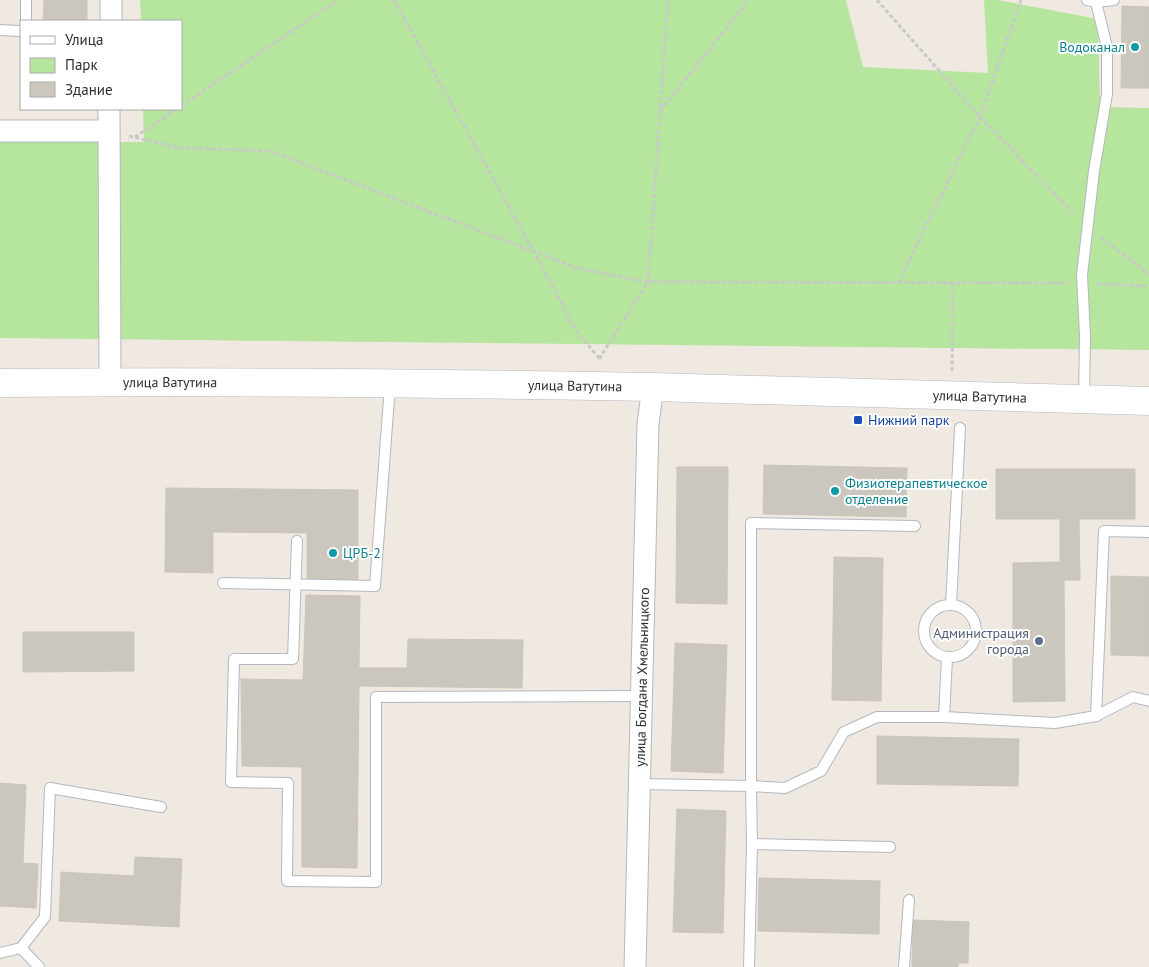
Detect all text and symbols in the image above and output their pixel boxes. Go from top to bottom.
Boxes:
legend [20,20,182,110]
text: Улица [65,30,103,49]
place label: Водоканал [1059,38,1125,56]
marker: Водоканал [1129,41,1141,53]
text: Парк [65,55,98,74]
text: Здание [65,80,113,99]
street label: улица Ватутина [123,373,217,391]
street label: улица Ватутина [528,376,622,395]
street label: улица Ватутина [932,386,1027,407]
place label: Нижний парк [868,411,950,429]
marker: Нижний парк [852,414,864,426]
place label: Физиотерапевтическое отделение [845,474,988,508]
marker: Физиотерапевтическое отделение [829,485,841,497]
place label: ЦРБ-2 [343,544,381,562]
marker: ЦРБ-2 [327,547,339,559]
street label: улица Богдана Хмельницкого [631,587,653,767]
place label: Администрация города [933,624,1029,658]
marker: Администрация города [1033,635,1045,647]

